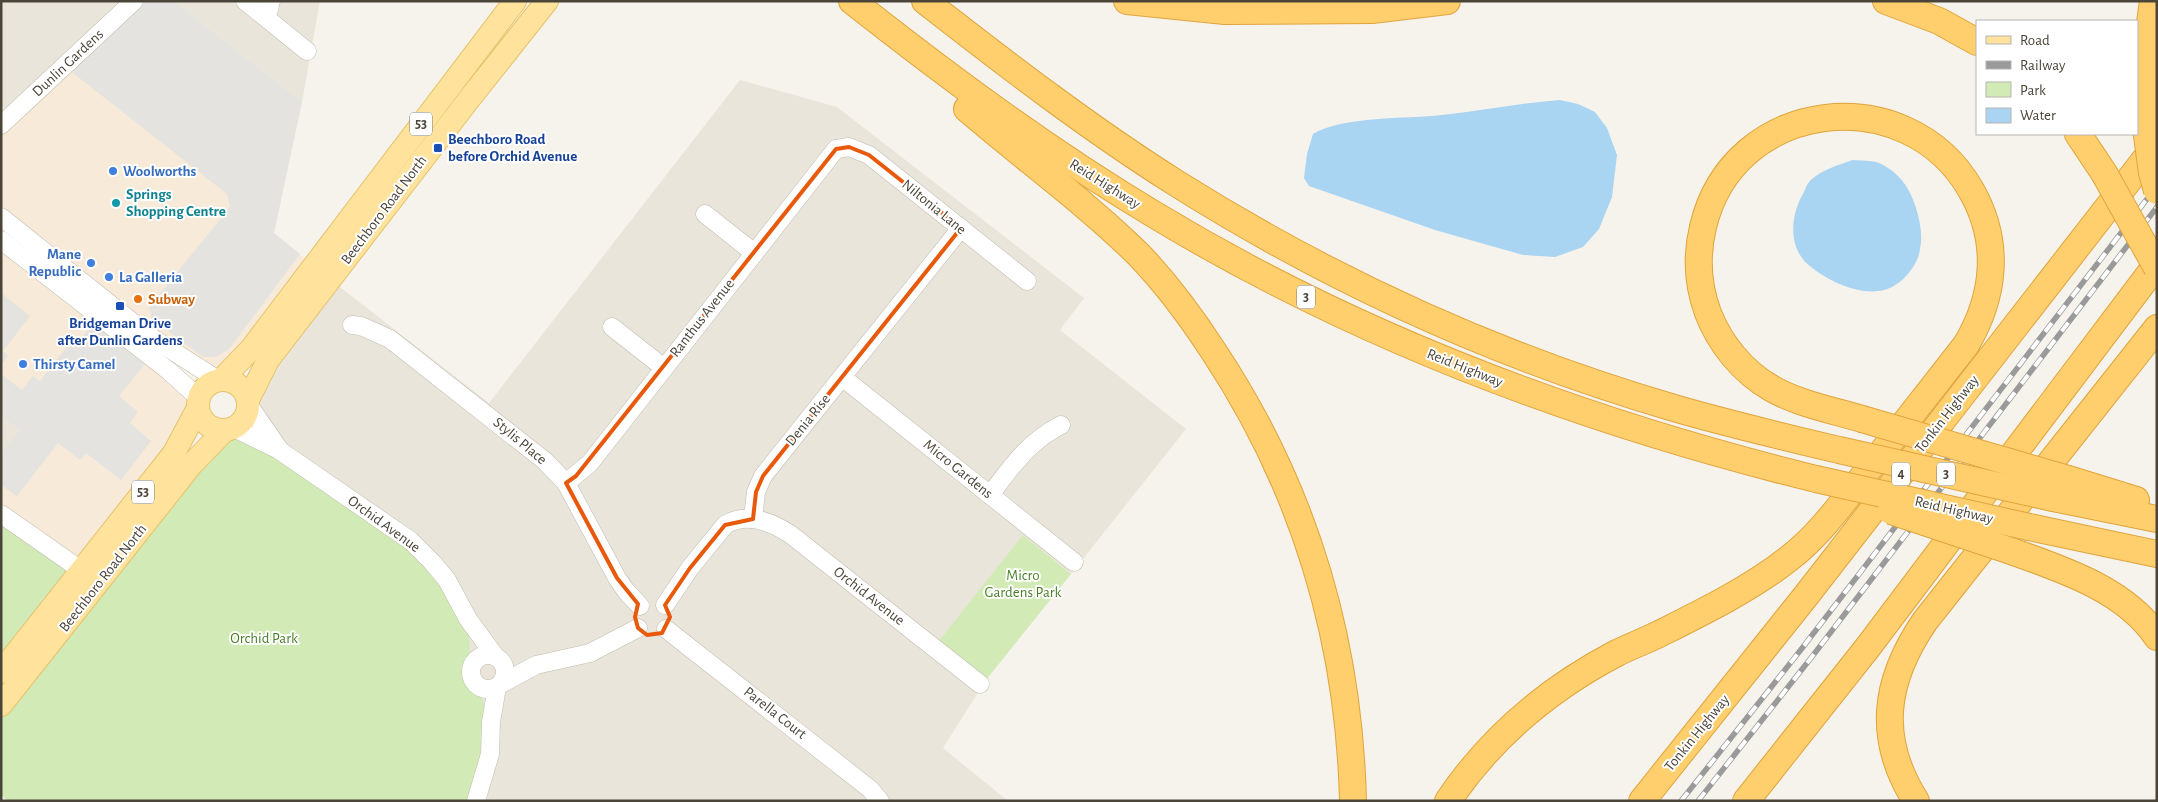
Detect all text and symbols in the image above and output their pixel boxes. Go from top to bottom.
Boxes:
legend [1976,20,2138,135]
street label: Dunlin Gardens [30,27,106,99]
text: Road [2020,33,2050,48]
text: Railway [2020,58,2066,73]
text: Park [2020,83,2046,98]
text: Water [2020,108,2056,123]
road number: 53 [410,112,432,136]
place label: Beechboro Road before Orchid Avenue [448,132,577,164]
marker: Beechboro Road before Orchid Avenue [432,142,444,154]
street label: Beechboro Road North [338,153,430,267]
street label: Reid Highway [1067,156,1144,212]
place label: Woolworths [123,164,197,179]
marker: Woolworths [107,165,119,177]
street label: Niltonia Lane [899,177,969,237]
place label: Springs Shopping Centre [126,187,226,219]
marker: Springs Shopping Centre [110,197,122,209]
place label: Mane Republic [28,247,81,279]
marker: Mane Republic [85,257,97,269]
place label: La Galleria [119,270,182,285]
marker: La Galleria [103,271,115,283]
street label: Ranthus Avenue [667,276,737,360]
road number: 3 [1297,286,1315,308]
place label: Subway [148,292,195,307]
marker: Subway [132,293,144,305]
marker: Bridgeman Drive after Dunlin Gardens [114,300,126,312]
place label: Bridgeman Drive after Dunlin Gardens [58,316,183,348]
street label: Reid Highway [1425,346,1506,390]
place label: Thirsty Camel [33,357,116,372]
marker: Thirsty Camel [17,358,29,370]
street label: Tonkin Highway [1912,372,1982,456]
street label: Denia Rise [783,391,833,449]
street label: Stylis Place [490,414,550,468]
street label: Micro Gardens [921,437,995,501]
road number: 4 [1892,462,1910,486]
road number: 3 [1937,462,1955,486]
road number: 53 [132,481,154,504]
street label: Orchid Avenue [345,493,423,555]
street label: Reid Highway [1913,494,1995,526]
street label: Beechboro Road North [57,521,149,635]
street label: Orchid Avenue [831,564,907,628]
park label: Micro Gardens Park [985,568,1062,600]
park label: Orchid Park [230,631,298,646]
street label: Parella Court [741,684,809,742]
street label: Tonkin Highway [1662,691,1733,774]

